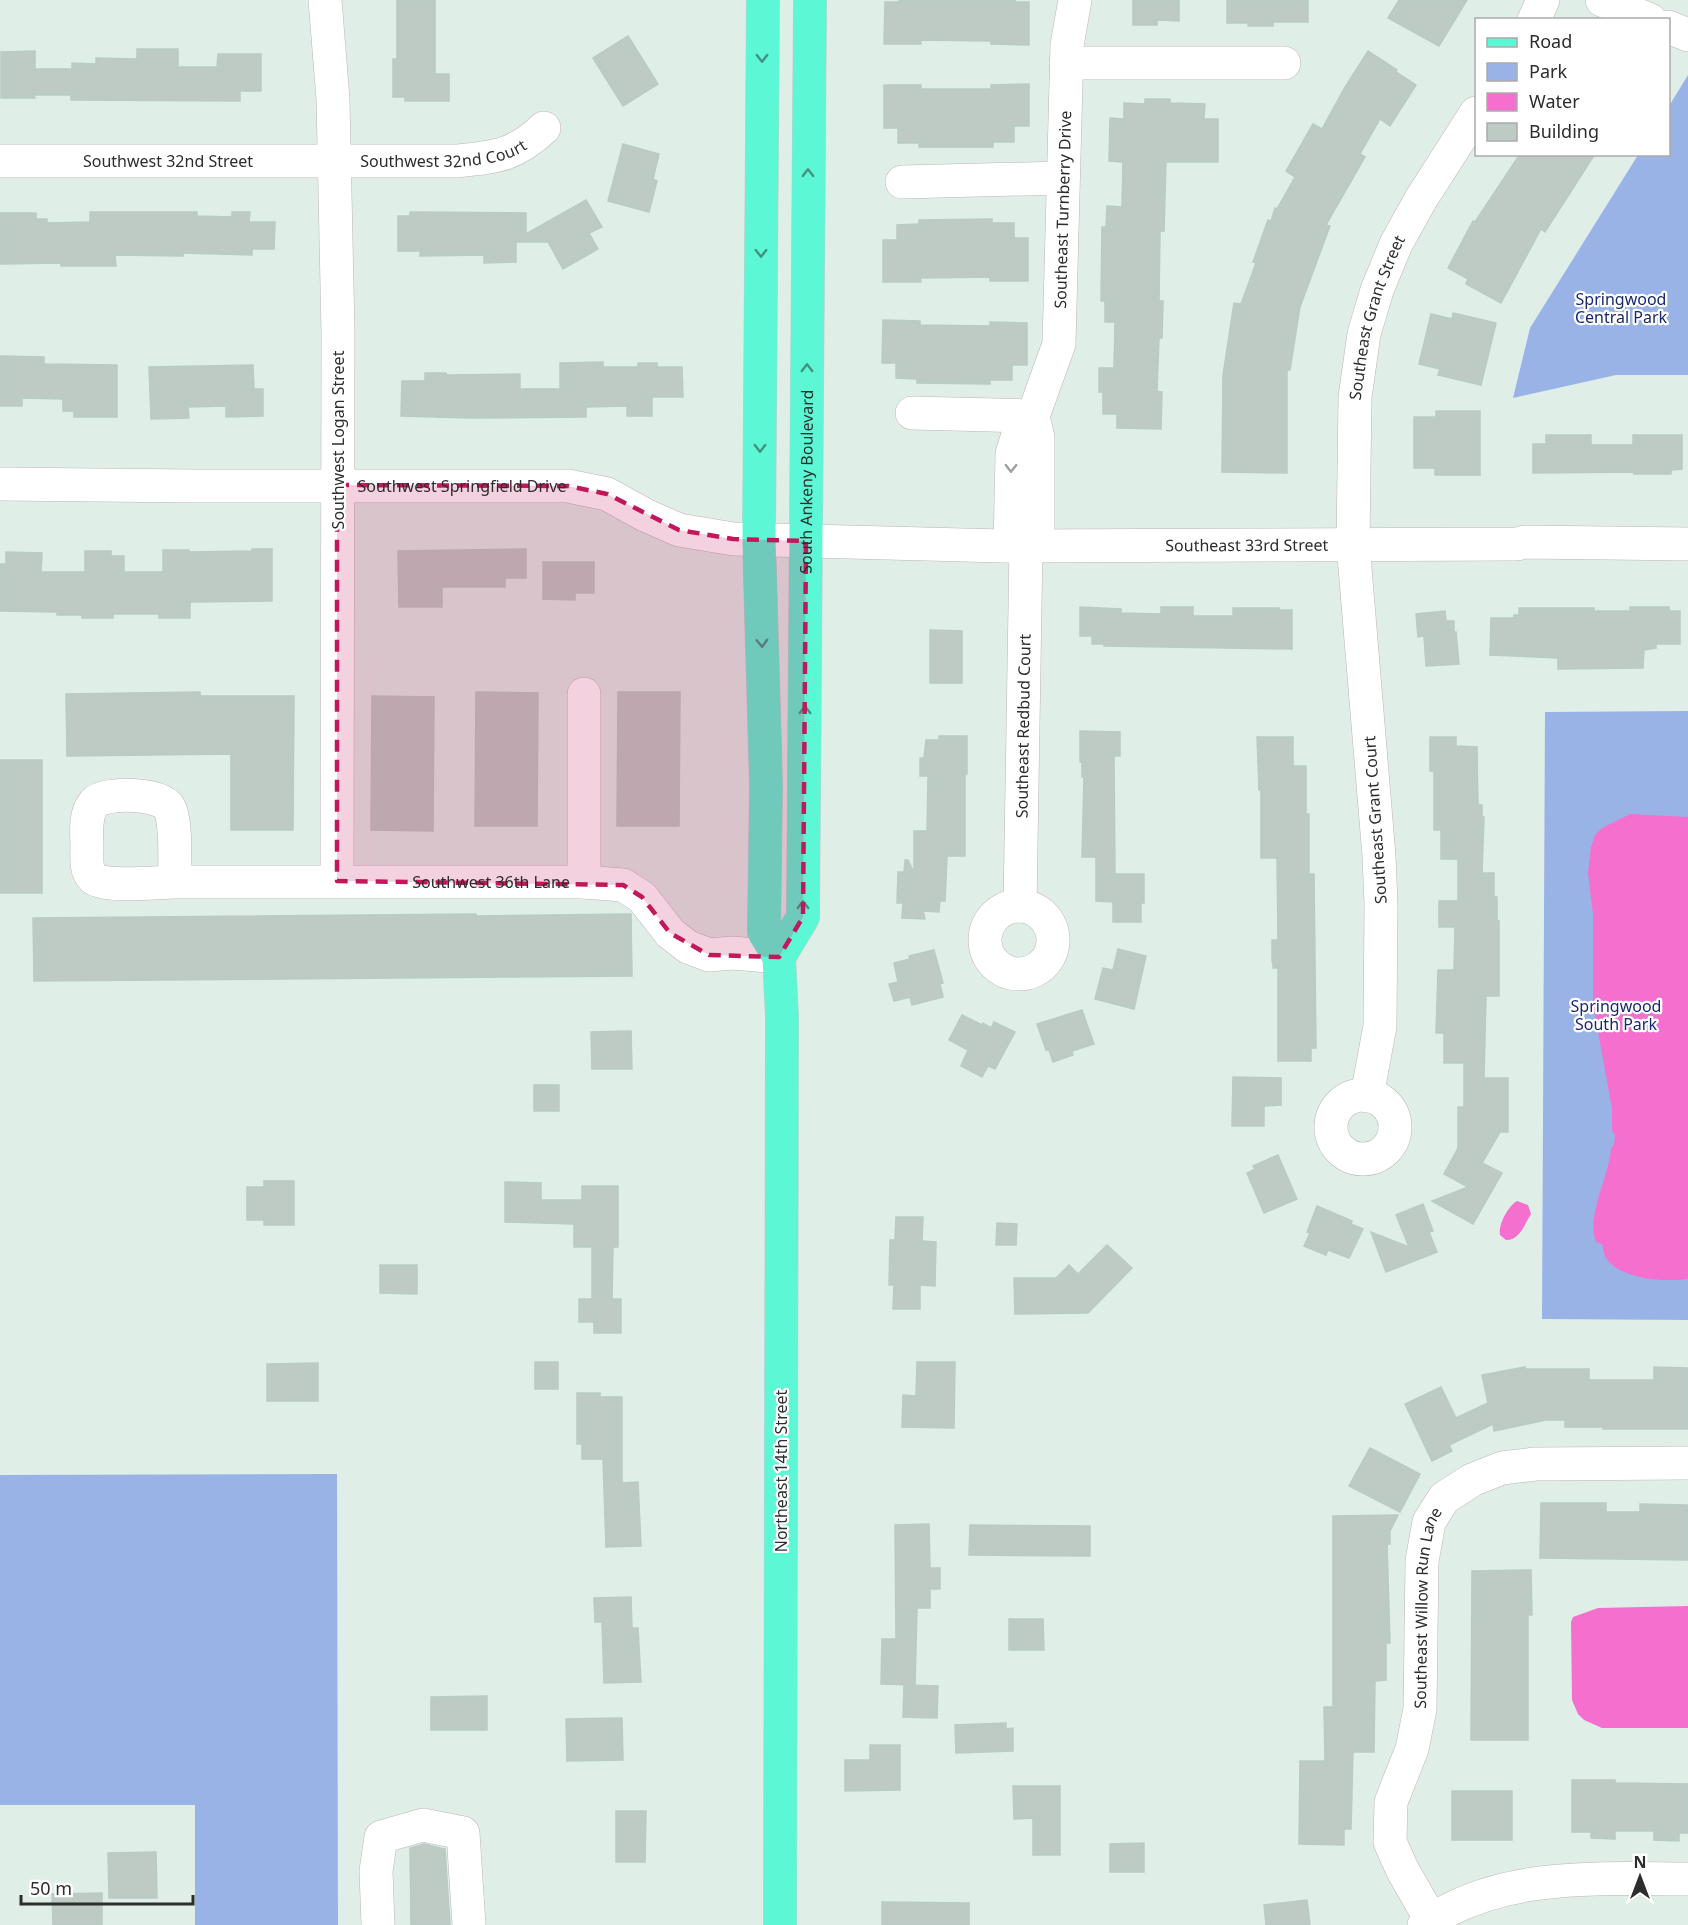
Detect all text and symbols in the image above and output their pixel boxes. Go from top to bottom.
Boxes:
legend [1475,18,1670,156]
text: Road [1529,29,1572,53]
one-way arrow [756,54,768,63]
text: Park [1529,59,1567,83]
text: Water [1529,89,1580,113]
street label: Southeast Turnberry Drive [1049,110,1076,309]
text: Building [1529,119,1599,143]
street label: Southwest 32nd Court [360,134,531,172]
street label: Southwest 32nd Street [83,150,253,172]
one-way arrow [802,168,815,177]
street label: Southeast Grant Street [1344,231,1410,401]
one-way arrow [755,249,767,258]
park label: Springwood Central Park [1575,288,1668,328]
street label: Southwest Logan Street [327,350,349,529]
one-way arrow [801,363,813,372]
street label: South Ankeny Boulevard [795,389,818,574]
one-way arrow [754,444,766,453]
one-way arrow [1005,463,1018,472]
street label: Southwest Springfield Drive [358,475,566,497]
street label: Southeast 33rd Street [1165,534,1329,556]
street label: Southeast Redbud Court [1010,633,1036,818]
one-way arrow [756,639,769,648]
one-way arrow [799,705,811,714]
street label: Southeast Grant Court [1358,735,1392,905]
street label: Southwest 36th Lane [412,871,570,893]
one-way arrow [797,900,809,909]
park label: Springwood South Park [1571,995,1661,1035]
street label: Northeast 14th Street [770,1390,792,1552]
street label: Southeast Willow Run Lane [1409,1503,1447,1709]
north arrow [1610,1847,1670,1907]
text: N [1633,1851,1647,1873]
scale bar [21,1868,194,1906]
text: 50 m [30,1876,72,1900]

